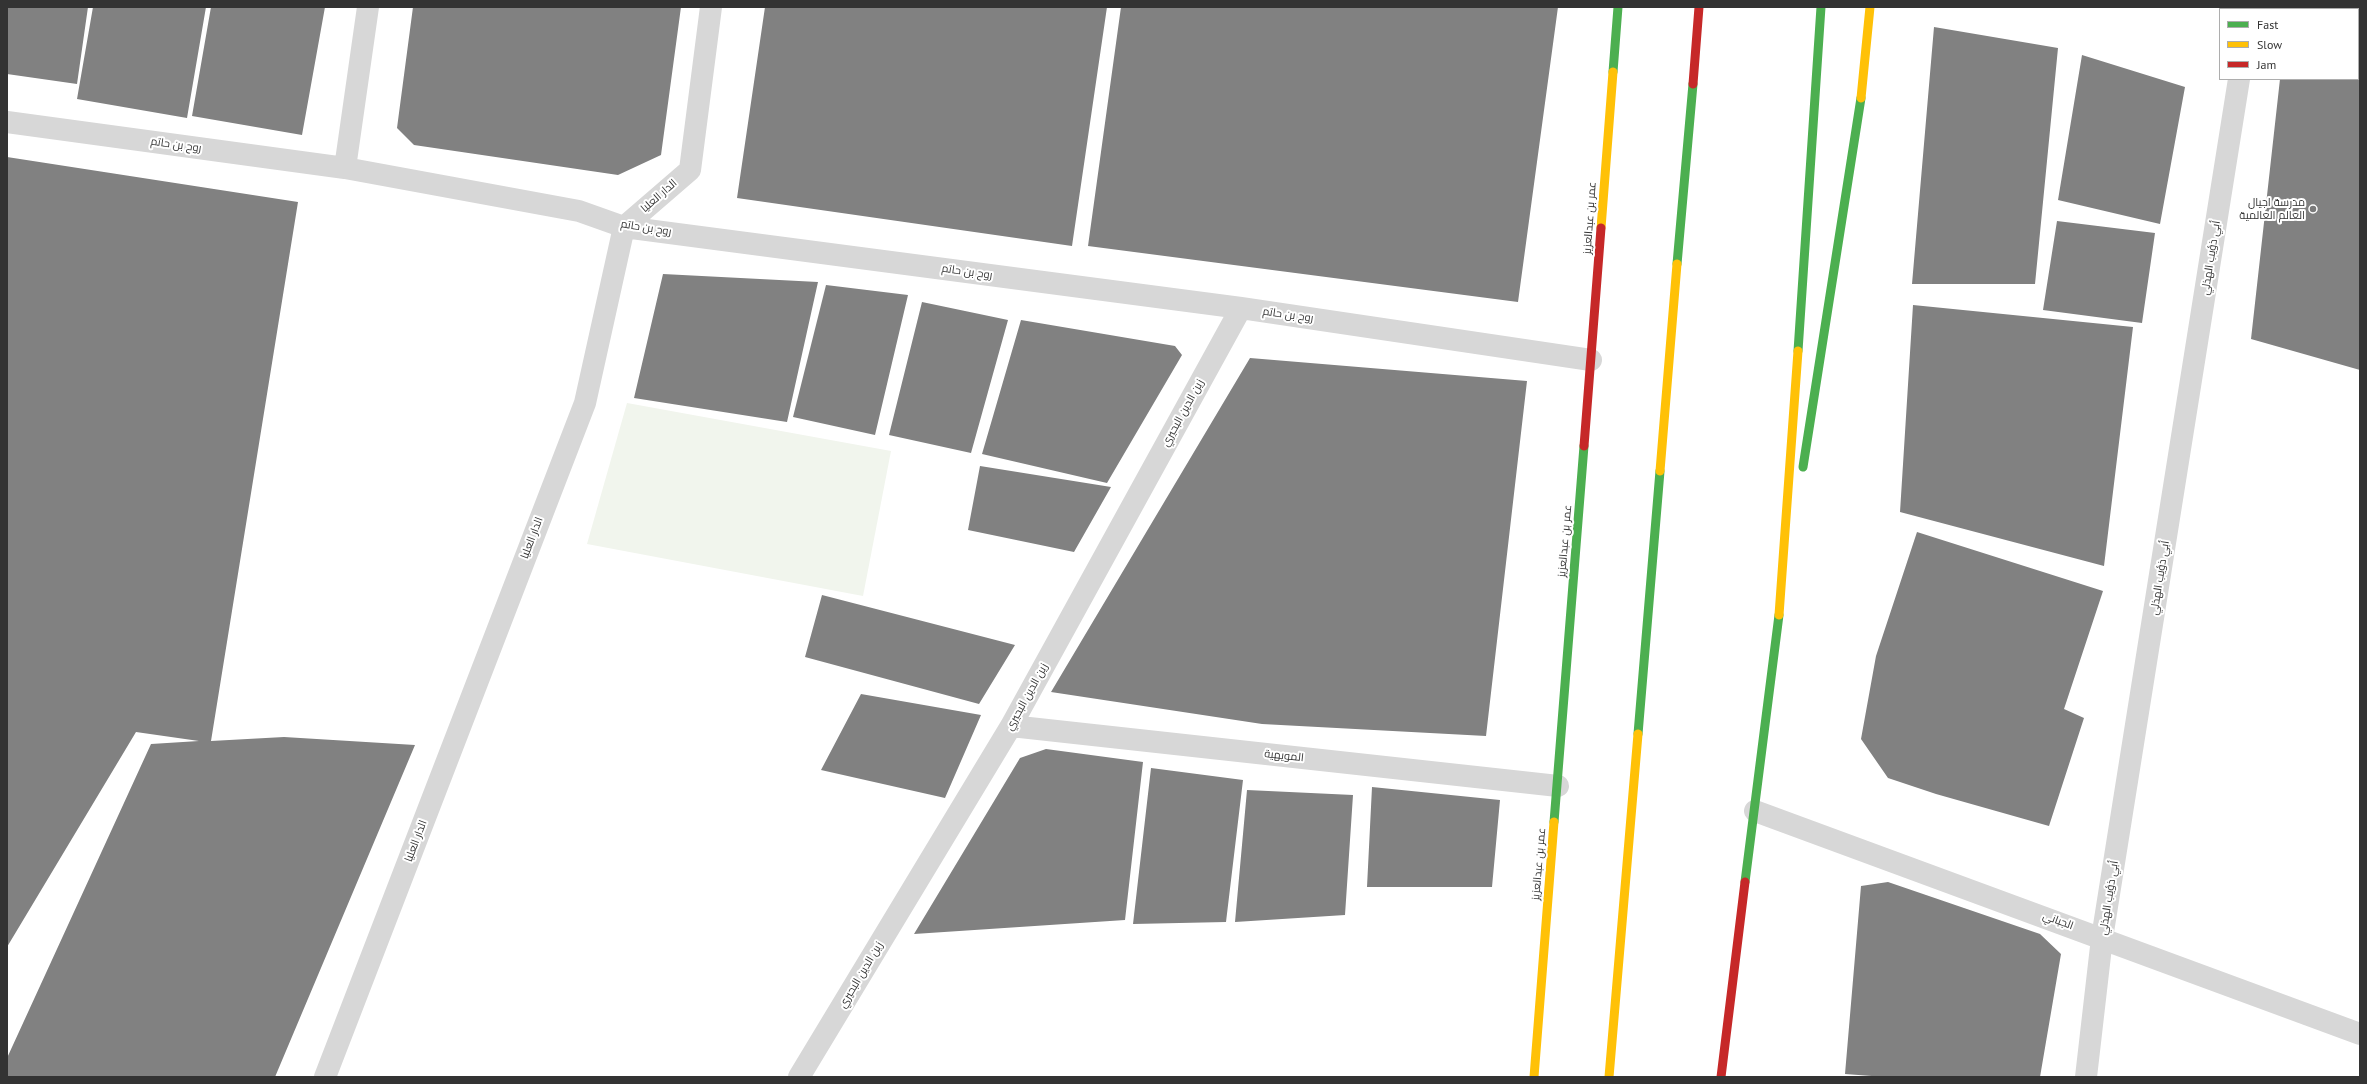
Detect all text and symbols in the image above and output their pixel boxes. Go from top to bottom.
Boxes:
legend [2219,8,2359,80]
text: Fast [2257,17,2278,32]
text: Slow [2257,37,2282,52]
text: Jam [2257,57,2276,72]
street label: روح بن حاتم [150,135,202,155]
street label: الدار العليا [638,177,680,215]
street label: عمر بن عبدالعزيز [1581,181,1599,255]
place label: مدرسة اجيال العالم العالمية [2239,196,2305,222]
marker: مدرسة اجيال العالم العالمية [2308,204,2318,214]
street label: روح بن حاتم [620,217,672,239]
street label: أبي ذؤيب الهذلي [2199,220,2223,296]
street label: روح بن حاتم [941,262,993,282]
street label: روح بن حاتم [1262,305,1314,325]
street label: زين الدين البحيري [1159,377,1207,449]
street label: عمر بن عبدالعزيز [1555,504,1575,578]
street label: الدار العليا [518,515,546,561]
street label: أبي ذؤيب الهذلي [2148,540,2172,616]
street label: زين الدين البحيري [1003,661,1051,733]
street label: المويهية [1264,747,1304,765]
street label: الدار العليا [402,818,430,864]
street label: عمر بن عبدالعزيز [1529,827,1549,901]
street label: أبي ذؤيب الهذلي [2097,860,2121,936]
street label: الجباني [2041,909,2075,933]
street label: زين الدين البحيري [836,939,886,1011]

